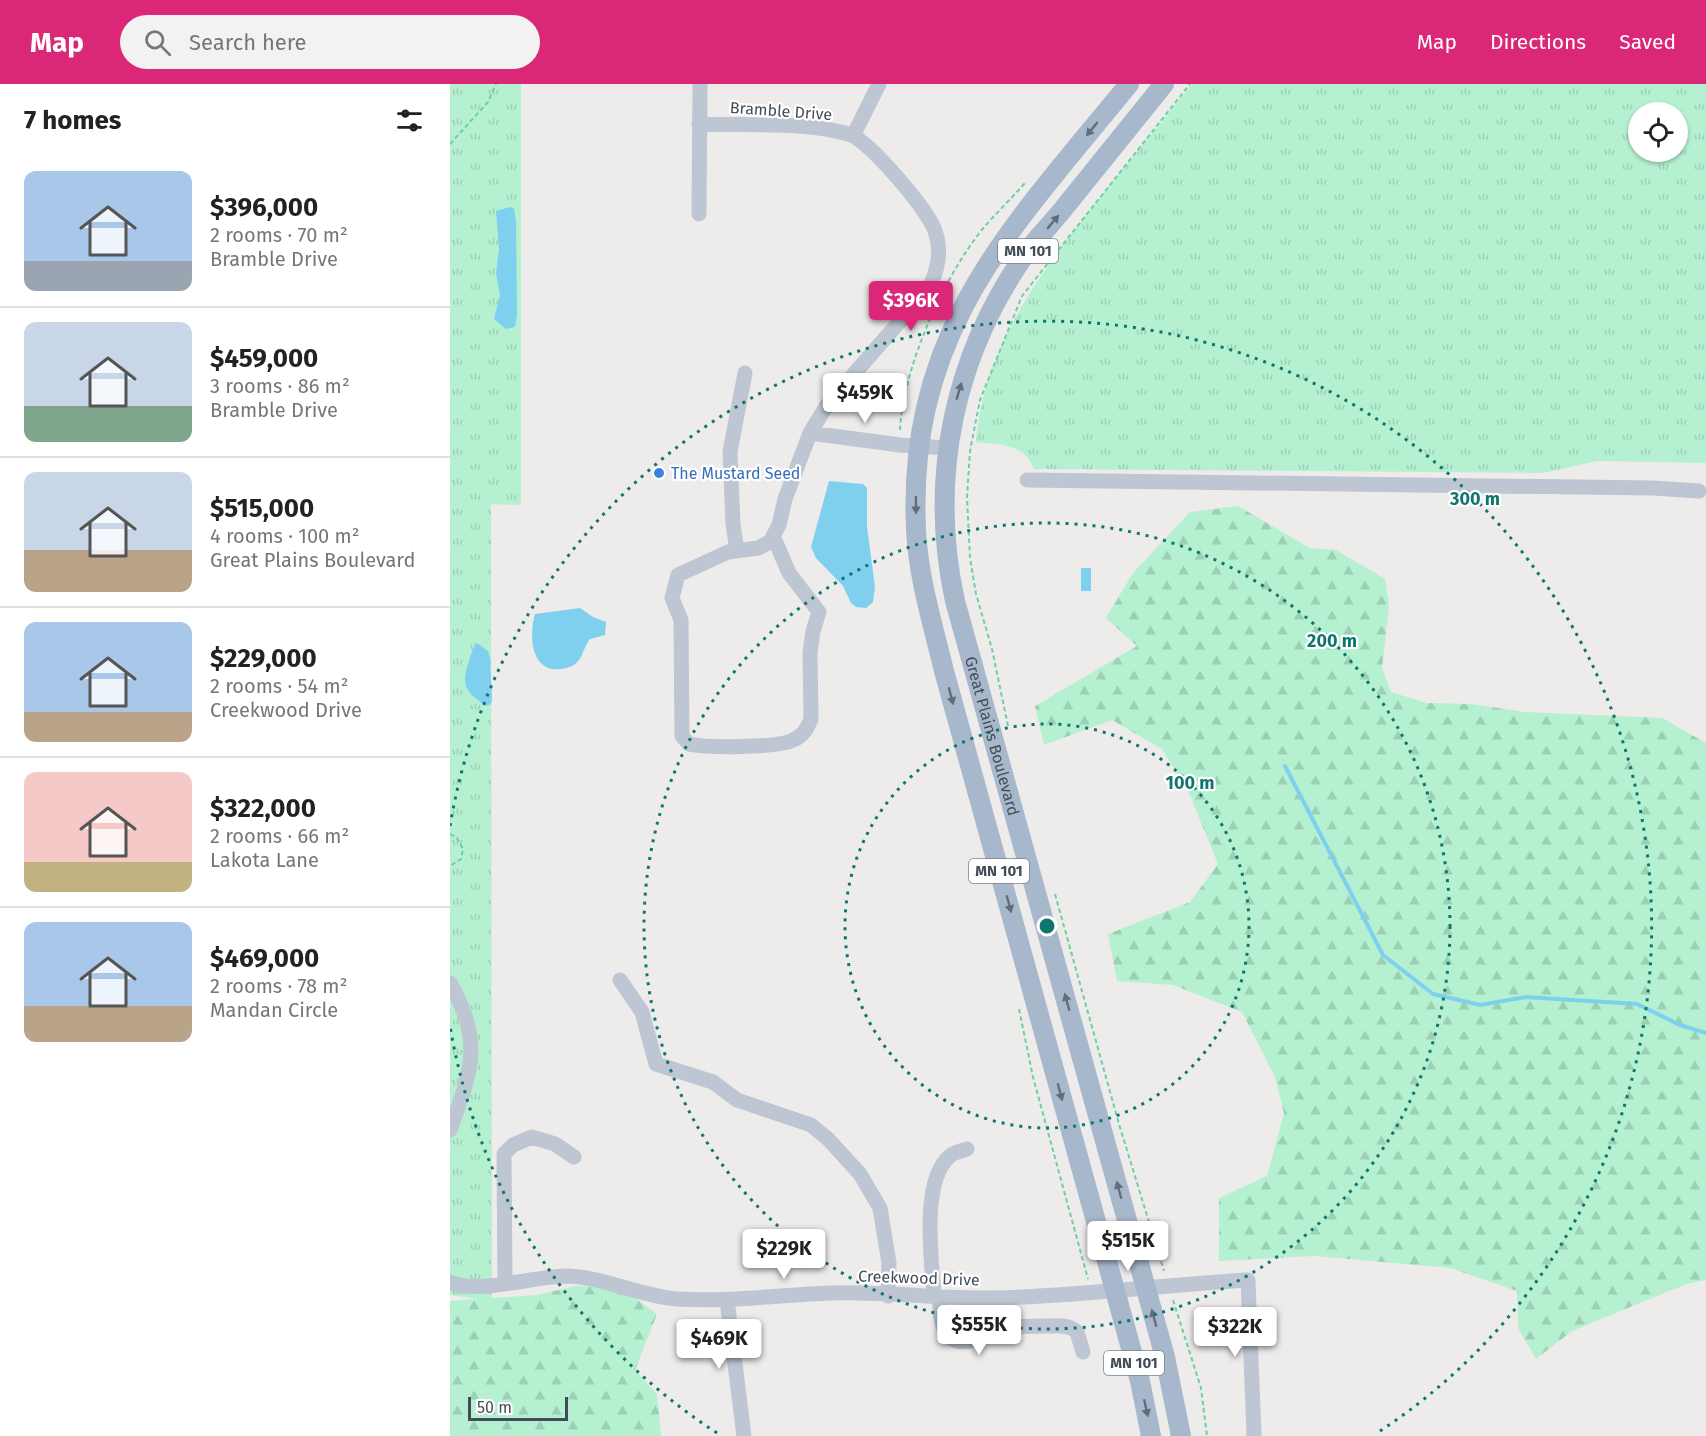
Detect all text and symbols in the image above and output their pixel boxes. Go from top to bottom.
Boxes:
search box [120,15,540,69]
text: Map [30,26,84,59]
icon: search [141,26,174,59]
text: Search here [189,29,307,56]
text: Map [1417,29,1457,55]
text: Directions [1490,29,1586,55]
text: Saved [1619,29,1676,55]
street label: Bramble Drive [729,98,833,124]
map controls [1628,102,1688,162]
button: locate [1628,102,1688,162]
icon: filters [393,104,426,137]
text: 7 homes [24,105,121,136]
one-way arrow [1086,122,1099,137]
text: $396,000 [210,192,318,223]
icon: home [72,195,144,267]
one-way arrow [1046,214,1059,230]
text: 2 rooms · 70 m² [210,223,348,247]
road number: MN 101 [998,239,1058,263]
text: Bramble Drive [210,247,338,271]
pin: $396K [869,281,953,332]
text: $396K [883,288,939,312]
text: $459,000 [210,343,318,374]
icon: home [72,346,144,418]
pin: $459K [823,373,907,424]
text: 3 rooms · 86 m² [210,374,350,398]
text: $459K [837,380,893,404]
one-way arrow [955,382,964,400]
text: Bramble Drive [210,398,338,422]
place label: The Mustard Seed [671,464,800,483]
marker: The Mustard Seed [652,466,666,480]
text: 300 m [1449,488,1500,510]
text: $515,000 [210,493,314,524]
one-way arrow [911,495,921,514]
icon: home [72,496,144,568]
text: 4 rooms · 100 m² [210,524,360,548]
text: Great Plains Boulevard [210,548,415,572]
text: 200 m [1307,630,1357,652]
text: $229,000 [210,643,317,674]
icon: home [72,646,144,718]
street label: Great Plains Boulevard [961,654,1024,818]
text: 2 rooms · 54 m² [210,674,349,698]
one-way arrow [947,687,956,705]
text: Creekwood Drive [210,698,362,722]
text: 100 m [1166,772,1214,794]
text: $322,000 [210,793,316,824]
icon: home [72,796,144,868]
text: 2 rooms · 66 m² [210,824,349,848]
text: Lakota Lane [210,848,319,872]
road number: MN 101 [969,859,1029,883]
one-way arrow [1004,895,1014,913]
centre of rings [1037,916,1057,936]
text: $469,000 [210,943,319,974]
icon: home [72,946,144,1018]
text: 2 rooms · 78 m² [210,974,347,998]
one-way arrow [1062,993,1071,1011]
text: Mandan Circle [210,998,338,1022]
one-way arrow [1056,1083,1066,1101]
one-way arrow [1113,1181,1123,1199]
pin: $515K [1086,1221,1170,1272]
text: $515K [1101,1228,1155,1252]
pin: $229K [742,1229,826,1280]
text: $229K [756,1236,812,1260]
street label: Creekwood Drive [858,1266,980,1290]
pin: $555K [937,1305,1021,1356]
pin: $322K [1193,1307,1277,1358]
one-way arrow [1149,1309,1158,1327]
text: $555K [951,1312,1007,1336]
text: $322K [1208,1314,1262,1338]
pin: $469K [677,1319,761,1370]
text: $469K [690,1326,748,1350]
road number: MN 101 [1104,1351,1164,1375]
scale bar [468,1394,568,1422]
text: 50 m [477,1398,512,1417]
one-way arrow [1142,1399,1151,1418]

